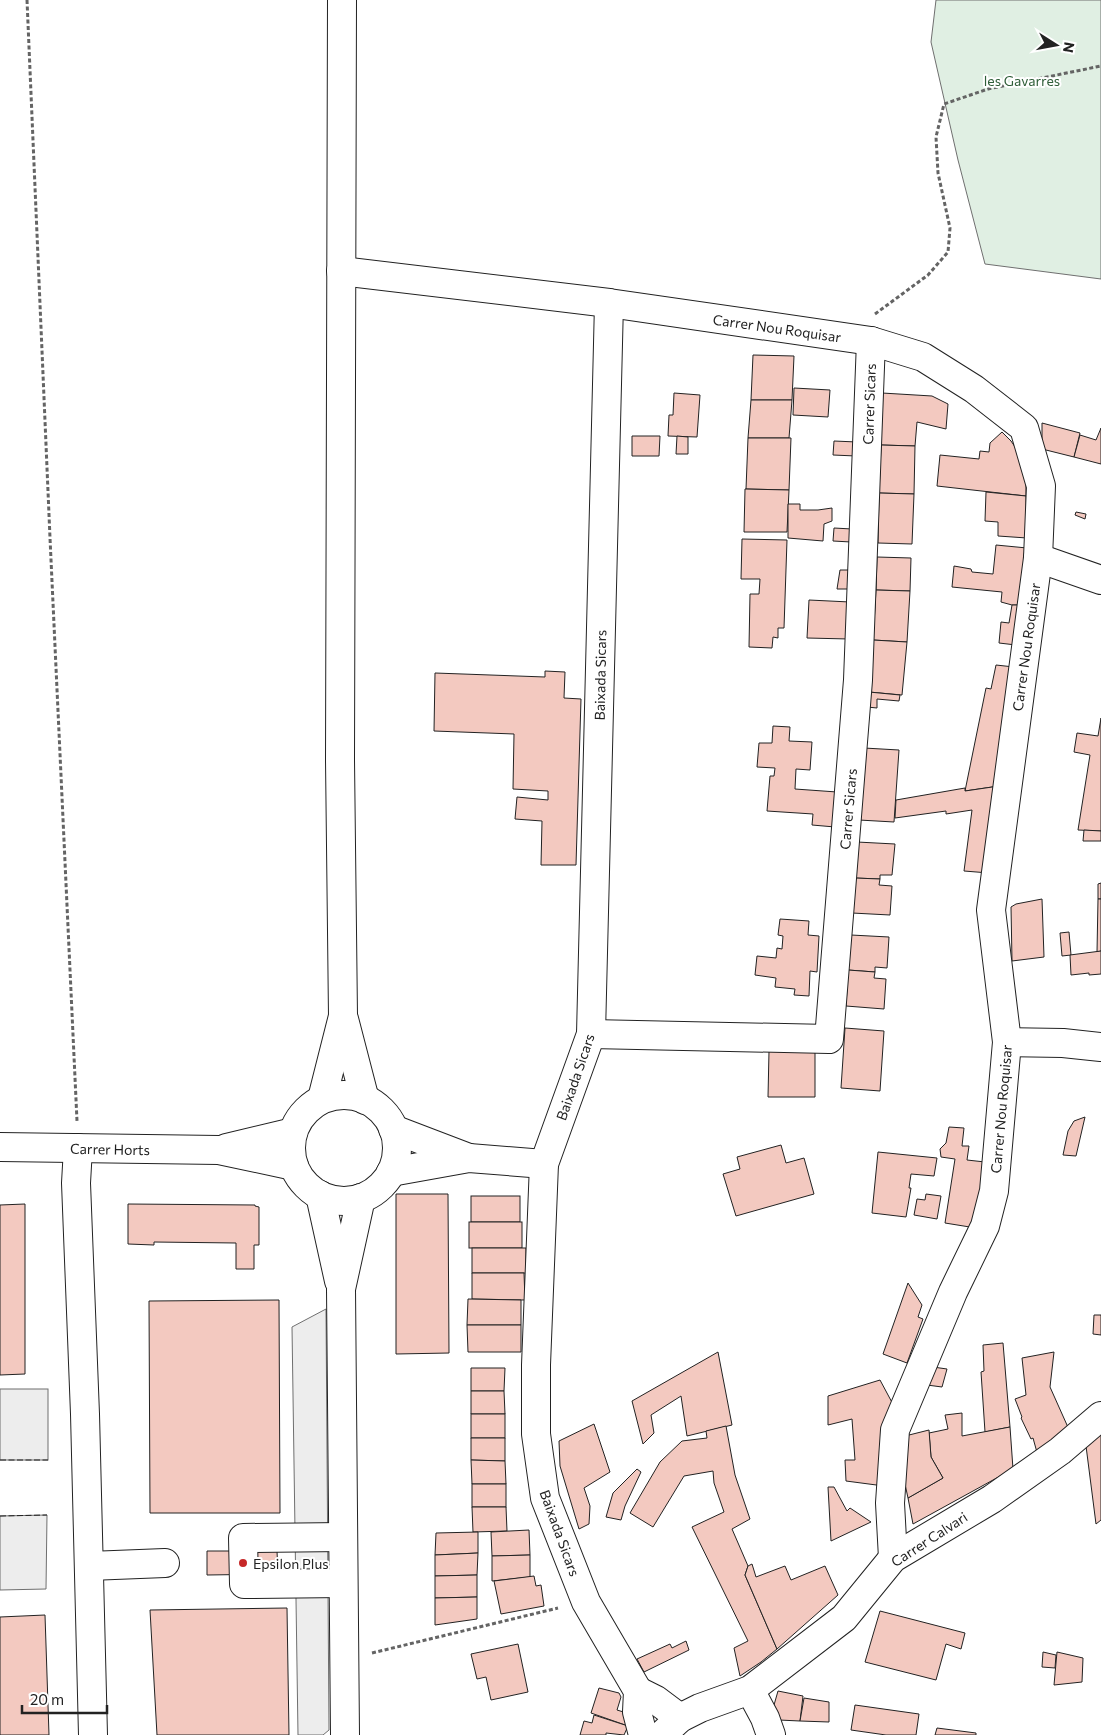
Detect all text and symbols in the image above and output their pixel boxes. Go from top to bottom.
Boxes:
north arrow [1031,20,1081,70]
text: N [1060,41,1079,54]
park label: les Gavarres [984,72,1060,89]
street label: Carrer Nou Roquisar [712,311,843,345]
street label: Carrer Sicars [859,363,879,445]
street label: Carrer Nou Roquisar [1009,581,1043,712]
street label: Baixada Sicars [591,630,609,720]
street label: Carrer Sicars [836,768,860,850]
street label: Baixada Sicars [552,1031,598,1123]
street label: Carrer Nou Roquisar [987,1044,1015,1174]
street label: Carrer Horts [70,1140,150,1158]
street label: Baixada Sicars [537,1488,583,1578]
street label: Carrer Calvari [888,1508,970,1570]
place label: Epsilon Plus [253,1555,329,1572]
marker: Epsilon Plus [237,1557,249,1569]
scale bar [22,1682,108,1714]
text: 20 m [30,1690,64,1708]

